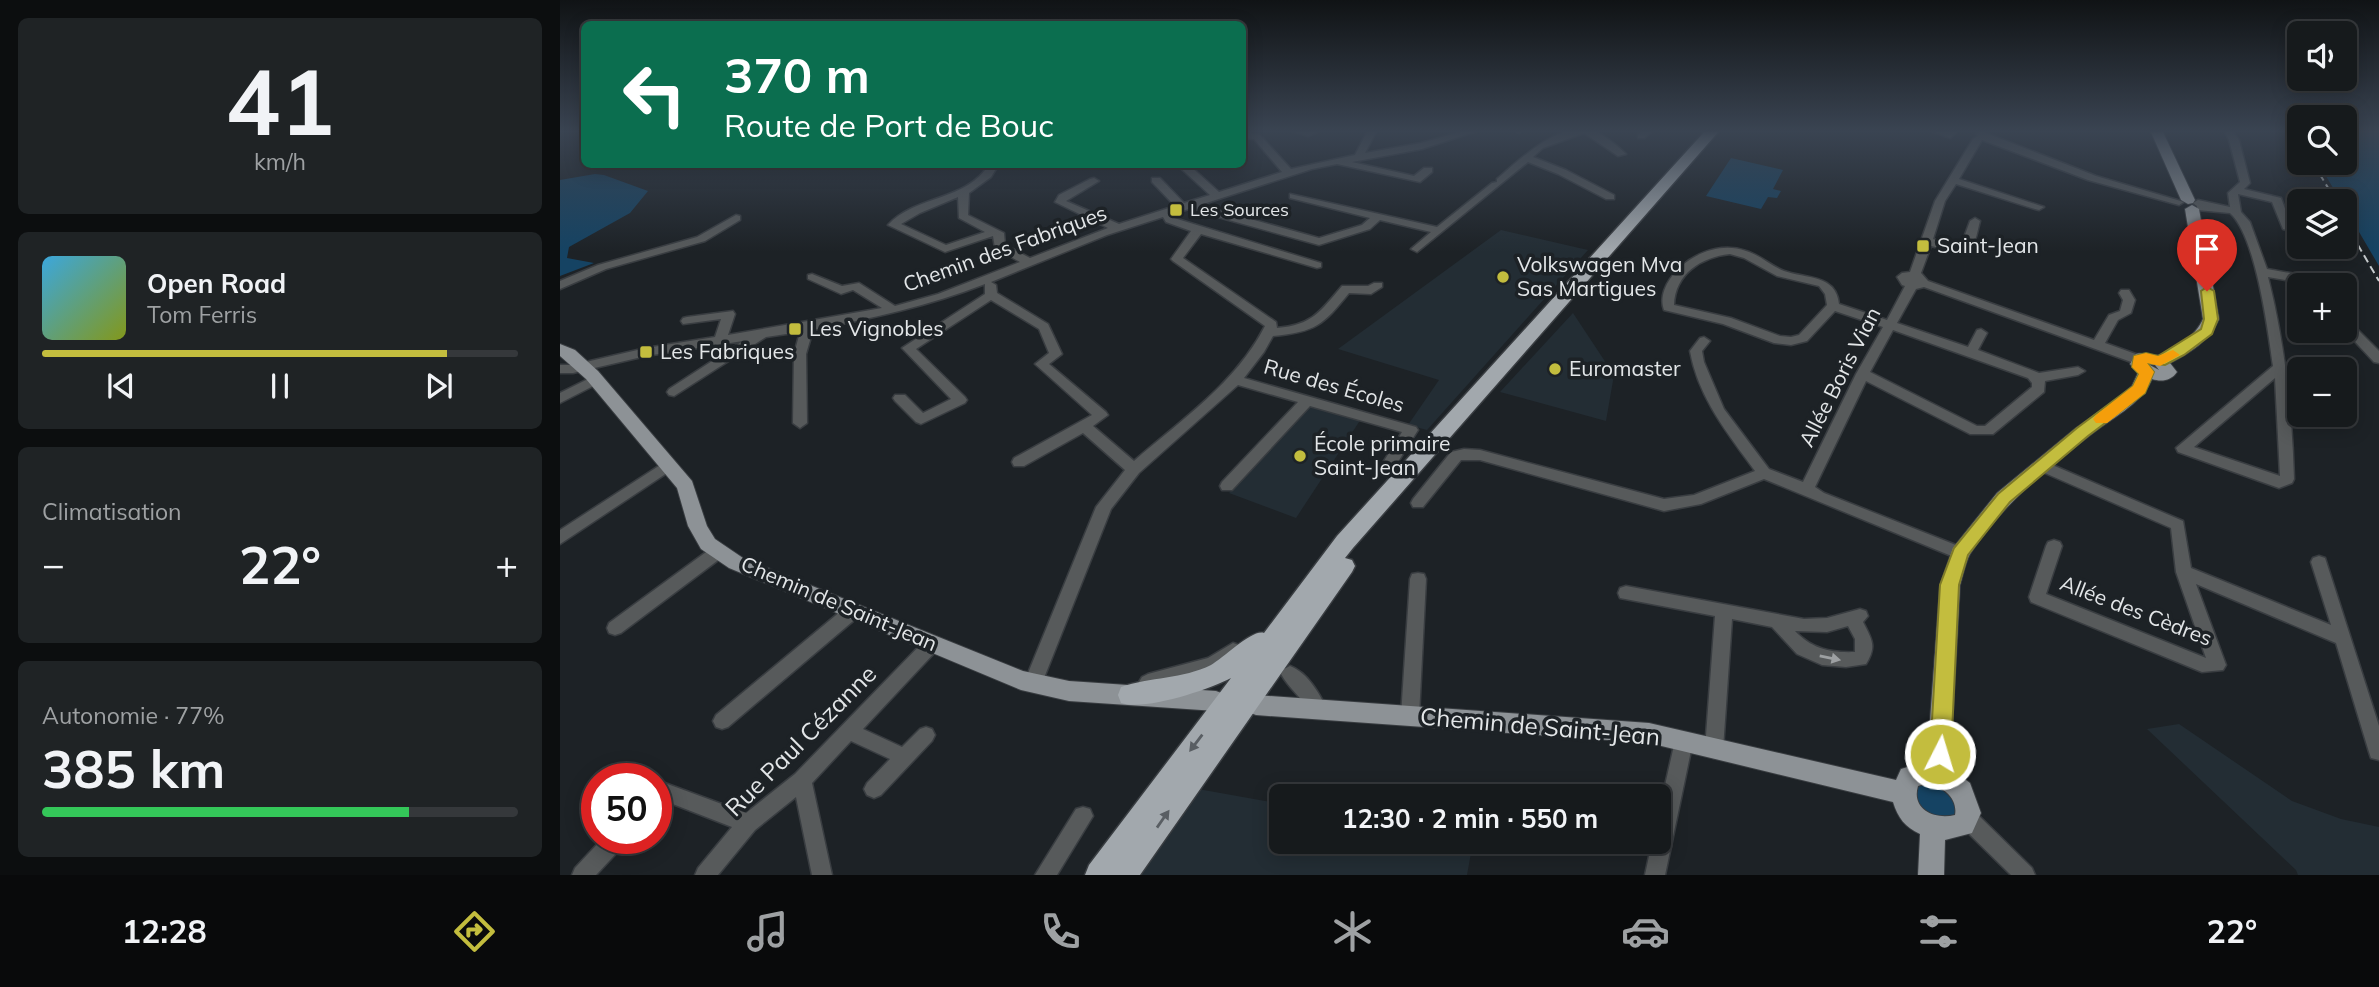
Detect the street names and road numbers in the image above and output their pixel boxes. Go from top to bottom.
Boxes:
street label: Chemin des Fabriques [899,199,1110,297]
street label: Allée Boris Vian [1793,302,1885,451]
street label: Rue des Écoles [1261,353,1407,417]
street label: Chemin de Saint-Jean [737,550,941,656]
street label: Allée des Cèdres [2057,569,2216,651]
street label: Rue Paul Cézanne [718,658,882,822]
street label: Chemin de Saint-Jean [1419,701,1661,751]

